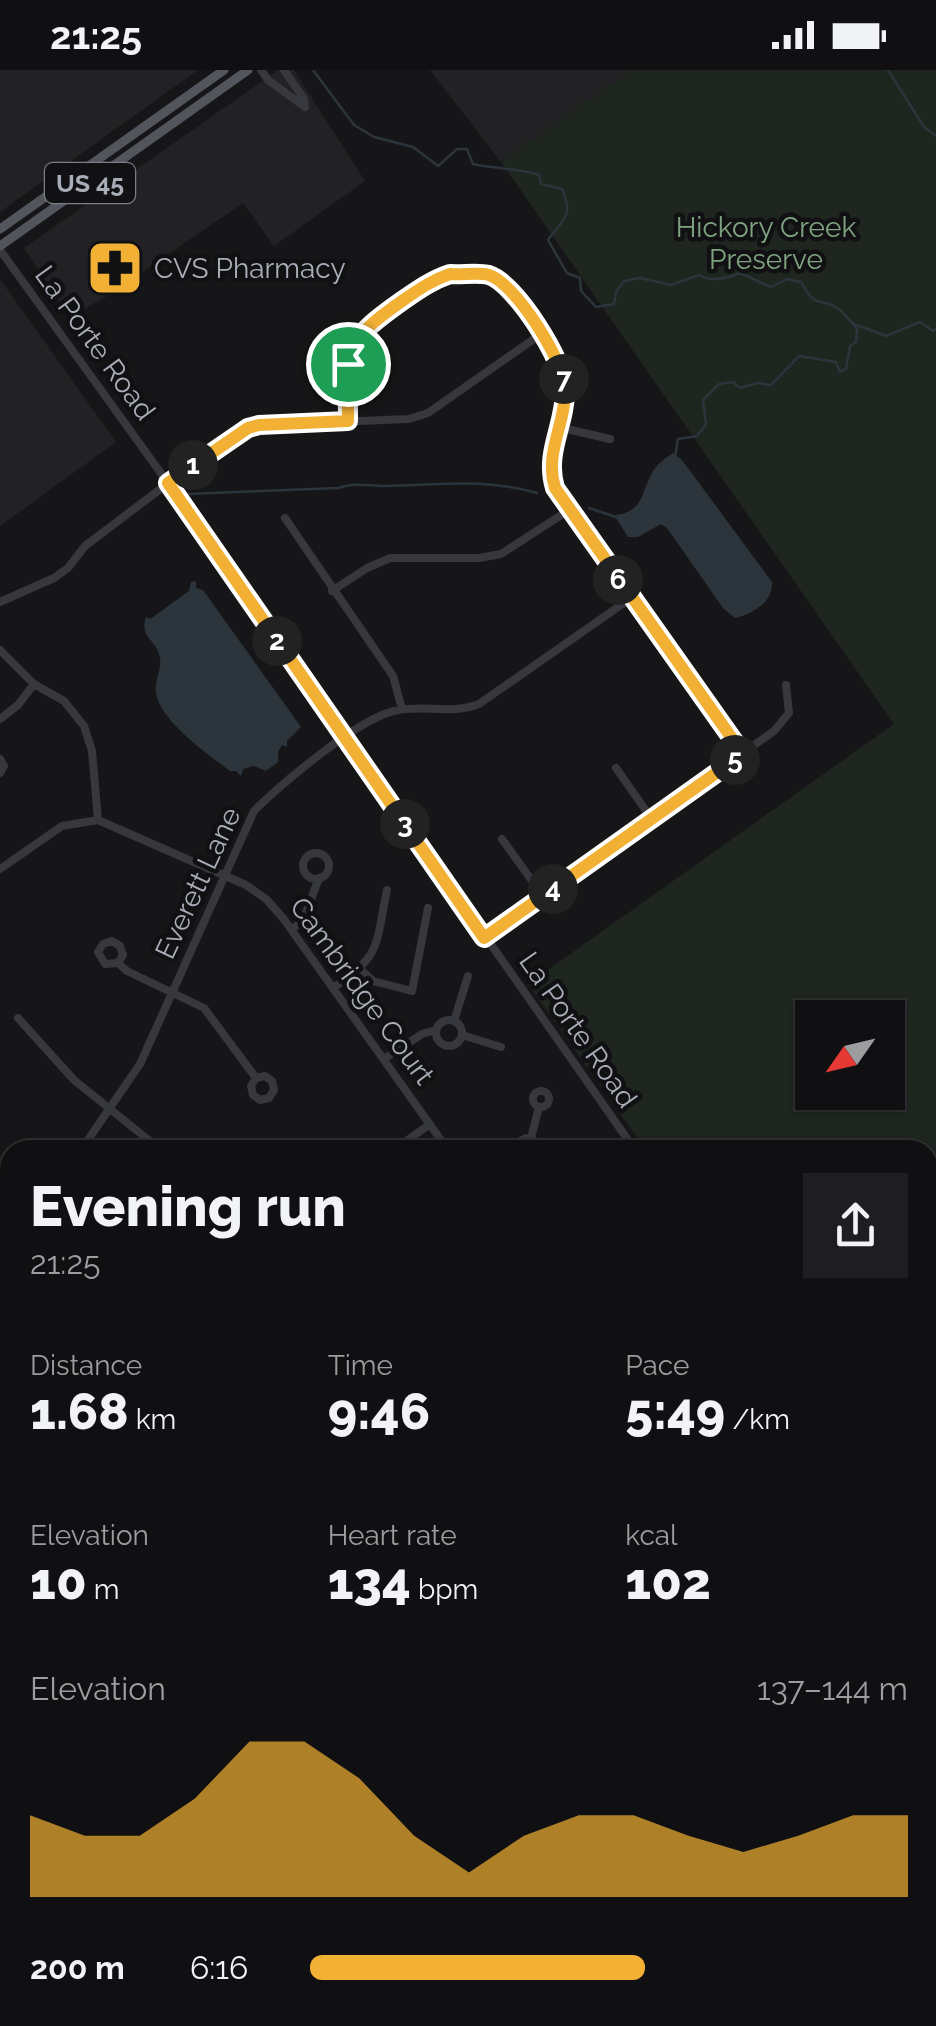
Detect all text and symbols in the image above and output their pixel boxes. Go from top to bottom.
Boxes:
text: 21:25 [50,13,142,58]
road number: US 45 [45,163,135,203]
park label: Hickory Creek Preserve [676,211,856,276]
pharmacy icon: CVS Pharmacy [85,238,145,298]
place label: CVS Pharmacy [154,252,346,285]
street label: La Porte Road [28,260,162,426]
pin [306,322,391,407]
icon: arrive [321,337,376,392]
pin: 7 [539,354,589,404]
text: 7 [556,362,572,395]
pin: 1 [168,440,218,490]
text: 1 [186,448,200,481]
pin: 6 [593,555,643,605]
text: 6 [610,563,627,596]
pin: 2 [252,616,302,666]
text: 2 [269,624,285,657]
pin: 5 [710,735,760,785]
text: 5 [727,743,743,776]
pin: 3 [380,799,430,849]
street label: Everett Lane [149,802,247,964]
text: 3 [397,807,413,840]
pin: 4 [528,864,578,914]
text: 4 [545,872,561,905]
street label: Cambridge Court [283,891,441,1092]
street label: La Porte Road [512,946,644,1114]
north arrow [795,1000,905,1110]
map controls [795,1000,905,1110]
button: share [803,1173,908,1278]
text: Evening run [30,1174,346,1239]
text: 21:25 [30,1244,101,1281]
text: Distance [30,1349,142,1382]
text: Time [328,1349,393,1382]
text: Pace [625,1349,690,1382]
text: 1.68 [30,1382,129,1441]
text: 9:46 [328,1382,430,1441]
text: 5:49 [625,1382,725,1441]
text: km [129,1403,176,1436]
text: /km [725,1403,790,1436]
text: Elevation [30,1519,149,1552]
text: Heart rate [328,1519,457,1552]
text: kcal [625,1519,678,1552]
text: 10 [30,1552,87,1611]
text: 134 [328,1552,411,1611]
text: 102 [625,1552,711,1611]
text: m [87,1573,119,1606]
text: bpm [411,1573,478,1606]
text: Elevation [30,1670,166,1707]
text: 137–144 m [757,1670,908,1707]
text: 200 m [30,1949,125,1986]
text: 6:16 [190,1949,248,1986]

